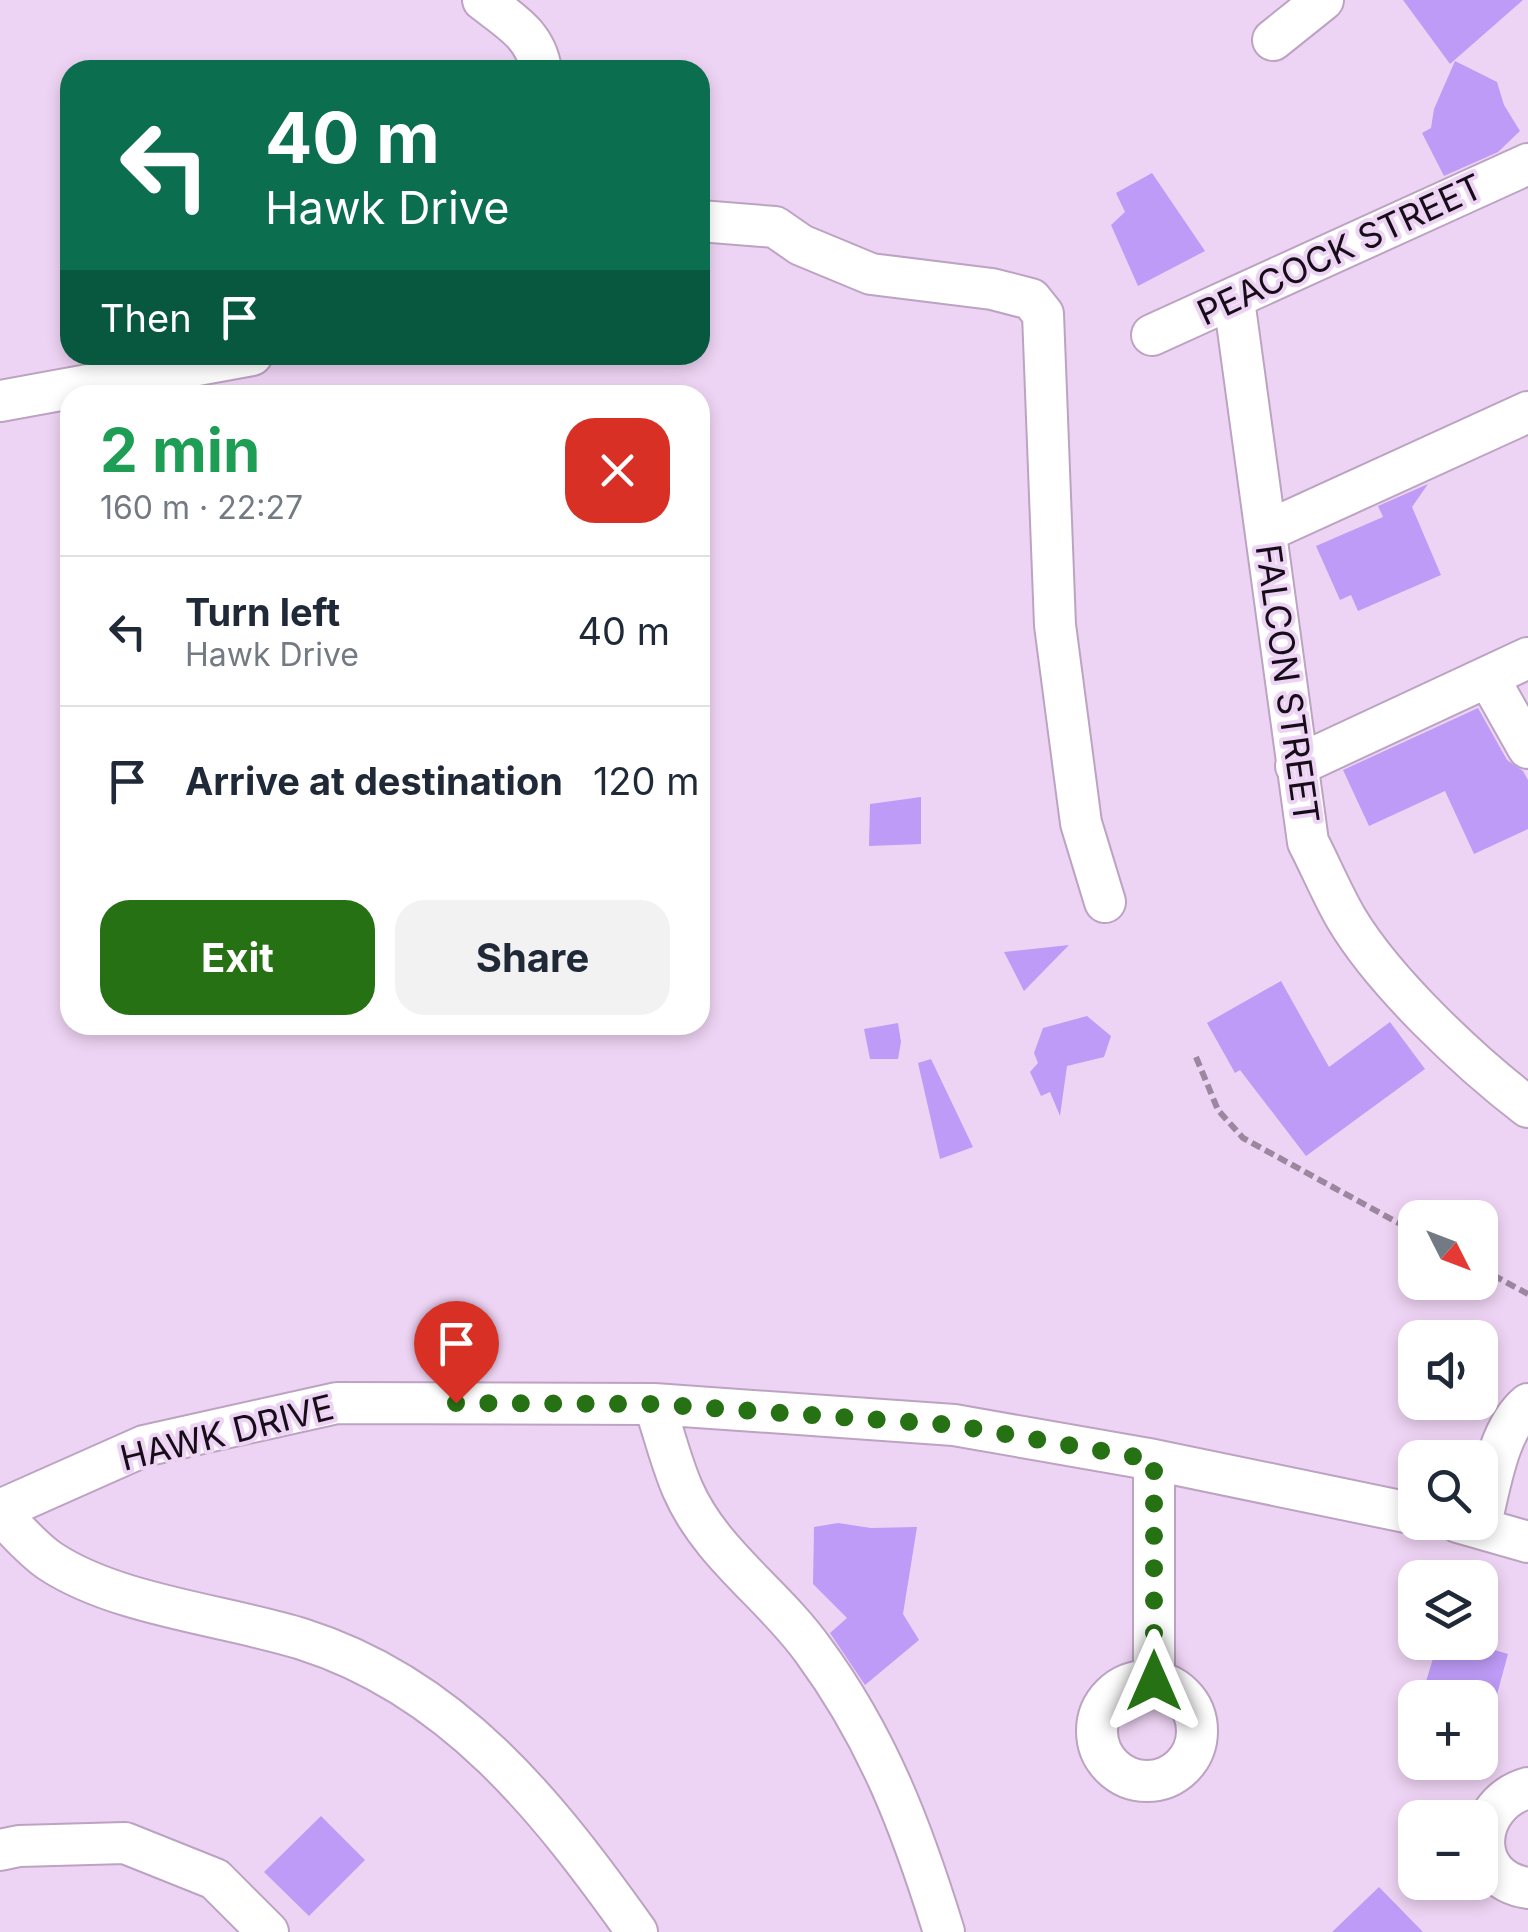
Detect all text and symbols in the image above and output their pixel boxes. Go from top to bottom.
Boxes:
text: 40 m [265,95,440,180]
icon: left [100,100,230,230]
street label: PEACOCK STREET [1190,165,1489,334]
text: Hawk Drive [265,180,510,235]
icon: arrive [212,290,267,345]
text: Then [100,295,192,341]
text: 2 min [100,414,260,486]
button: close [565,418,670,523]
text: 160 m · 22:27 [100,488,303,527]
street label: FALCON STREET [1248,542,1328,826]
text: Turn left [185,589,340,635]
icon: left [100,604,155,659]
text: 40 m [578,608,670,654]
text: Hawk Drive [185,635,359,674]
icon: arrive [100,754,155,809]
text: Arrive at destination [185,758,563,804]
text: 120 m [593,758,699,804]
button: Exit [100,900,375,1015]
button: Share [395,900,670,1015]
north arrow [1398,1200,1498,1300]
map controls [1398,1200,1498,1900]
pin [414,1301,499,1404]
icon: arrive [429,1316,484,1371]
button: sound [1398,1320,1498,1420]
street label: HAWK DRIVE [116,1385,338,1479]
button: search [1398,1440,1498,1540]
button: layers [1398,1560,1498,1660]
position arrow [1102,1629,1206,1733]
button: + [1398,1680,1498,1780]
button: − [1398,1800,1498,1900]

